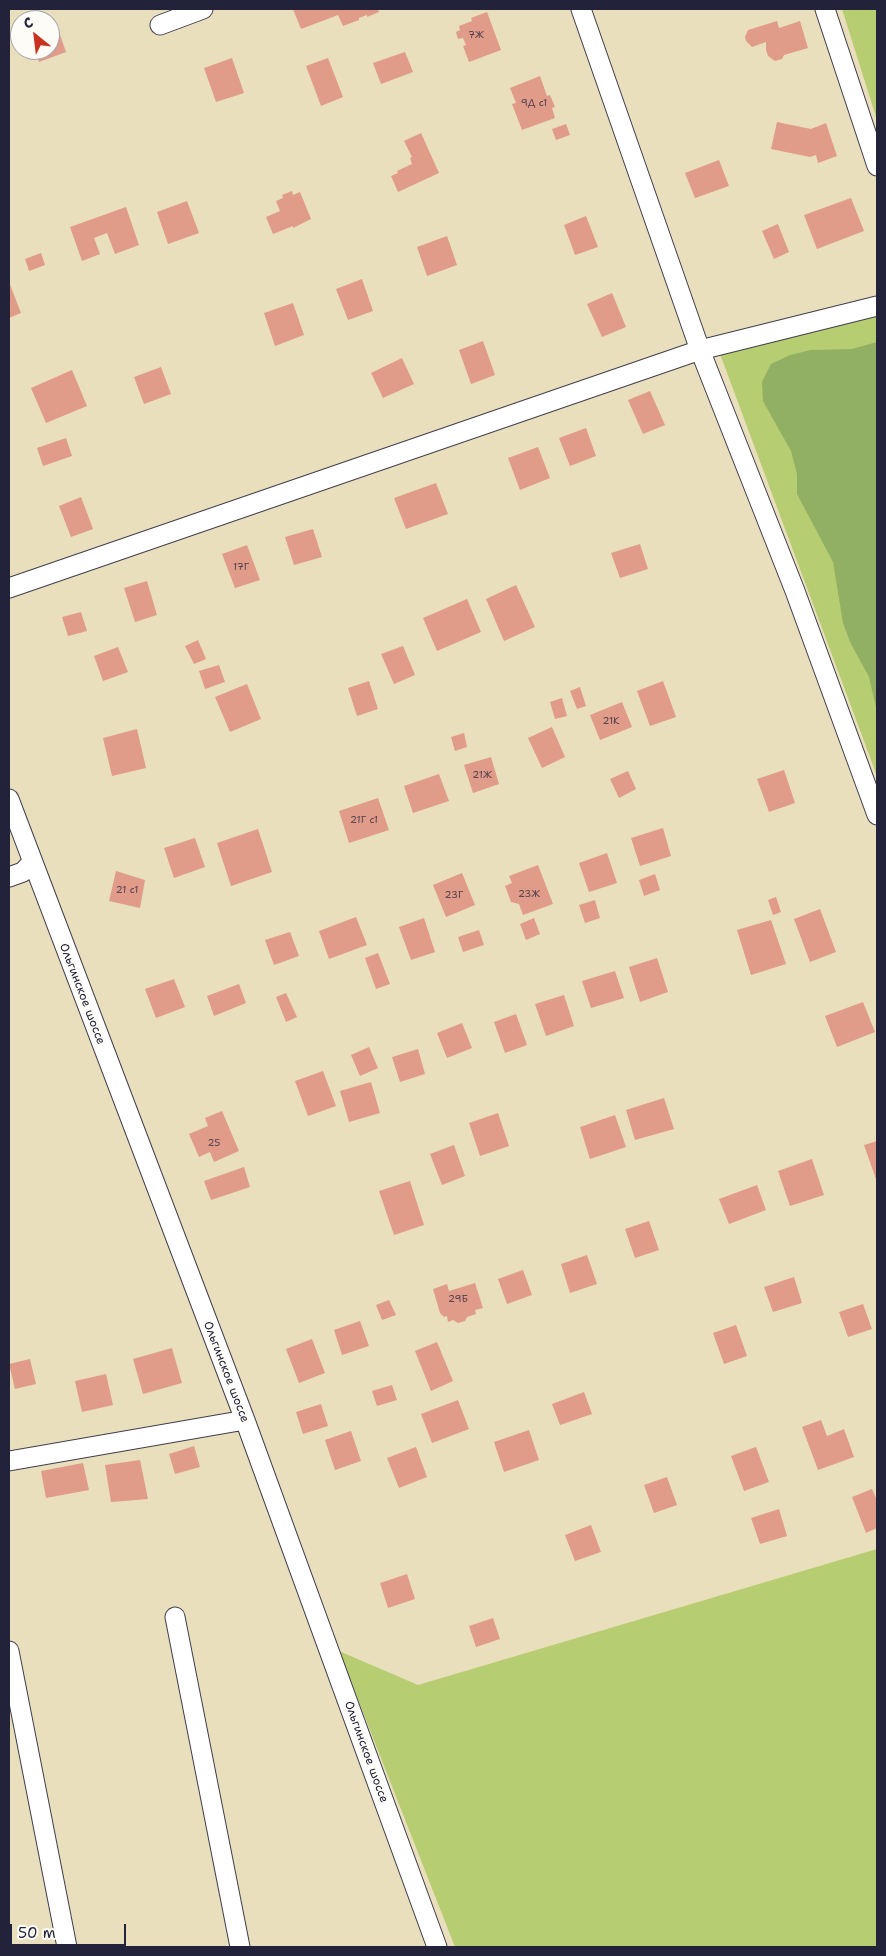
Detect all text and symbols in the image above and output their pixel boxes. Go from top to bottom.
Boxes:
north arrow [10,10,60,60]
text: С [20,13,36,33]
house number: 7Ж [468,29,484,41]
house number: 9Д с1 [521,97,547,109]
house number: 17Г [233,561,249,573]
house number: 21К [602,715,620,727]
house number: 21Ж [472,769,492,781]
house number: 21Г с1 [350,814,378,826]
house number: 21 с1 [116,884,138,896]
house number: 23Ж [518,888,540,900]
house number: 23Г [445,889,463,901]
street label: Ольгинское шоссе [56,941,108,1047]
house number: 25 [208,1137,220,1149]
house number: 29Б [448,1293,468,1305]
street label: Ольгинское шоссе [200,1319,252,1425]
street label: Ольгинское шоссе [341,1699,391,1805]
scale bar [12,1914,129,1946]
text: 50 m [18,1923,56,1943]

